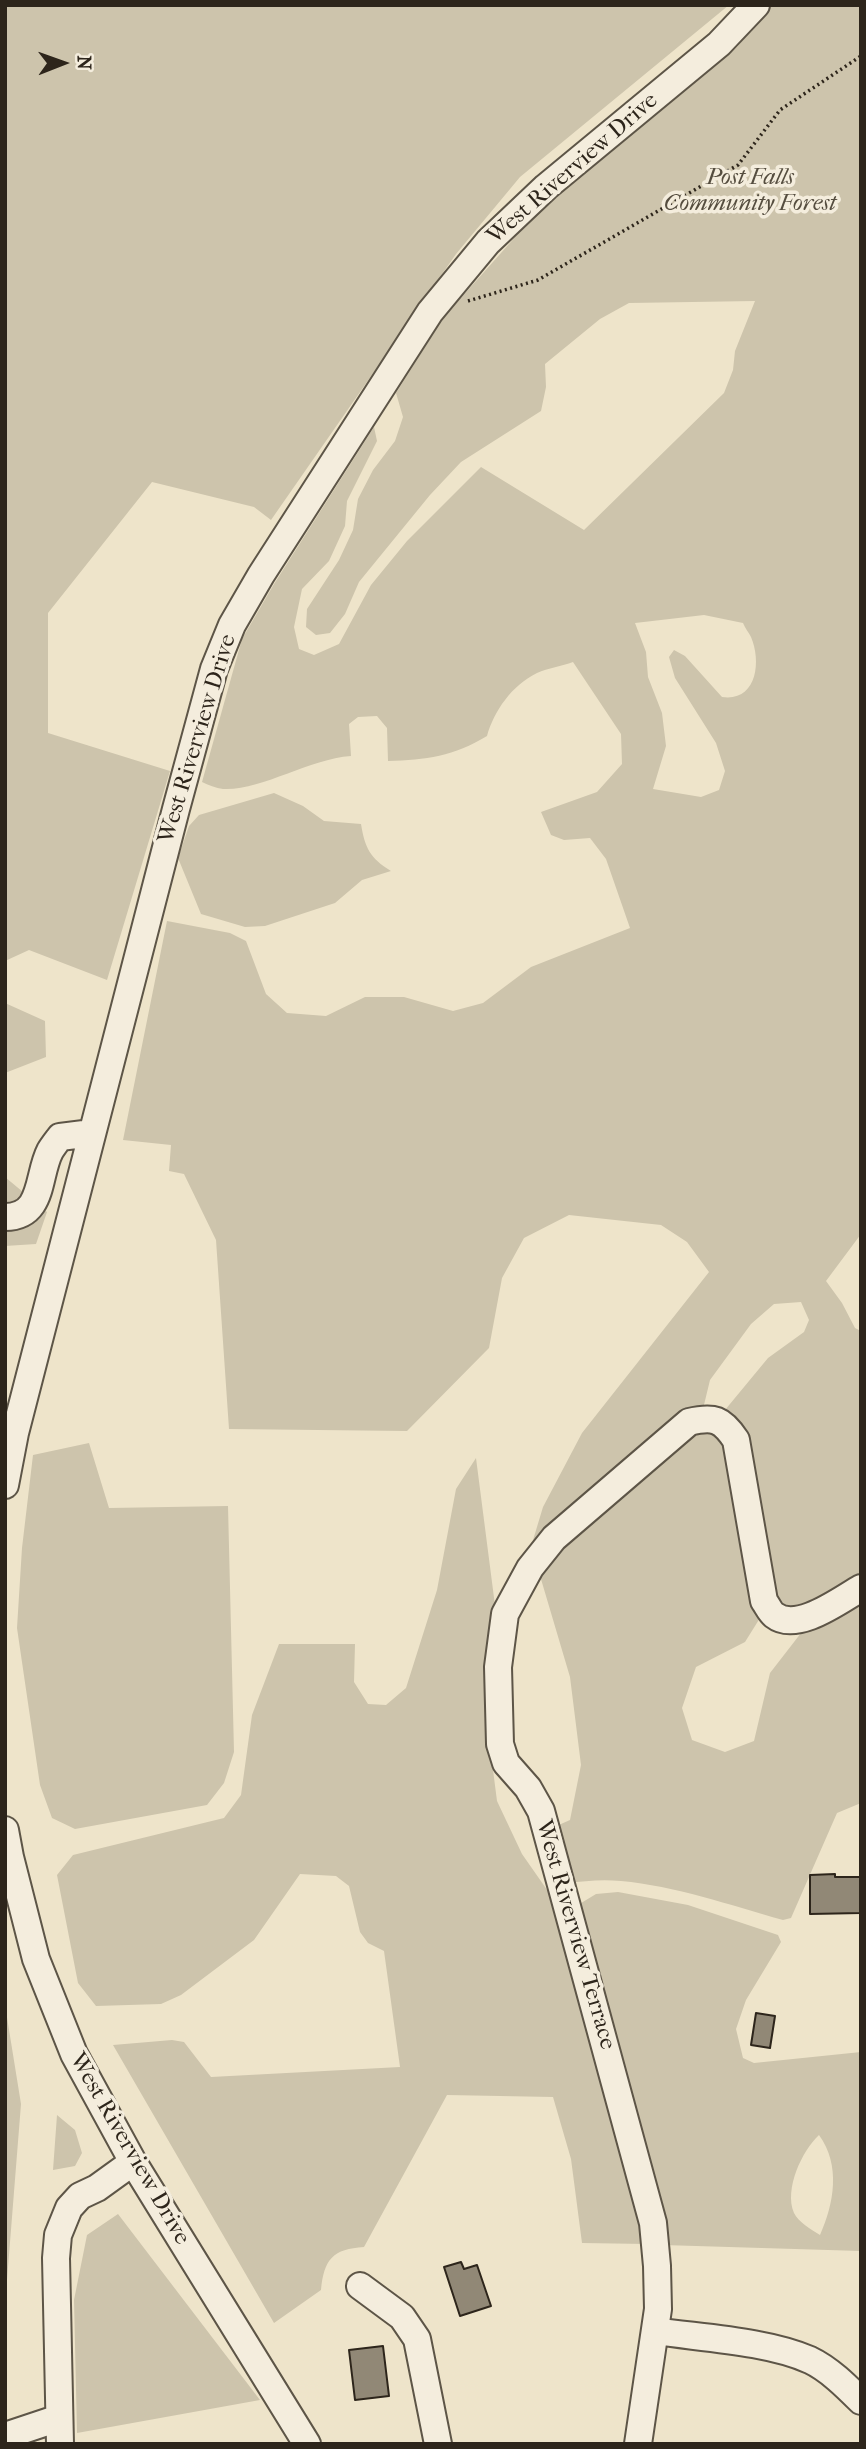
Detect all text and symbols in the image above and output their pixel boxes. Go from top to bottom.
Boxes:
north arrow [28,28,98,98]
text: N [73,55,95,70]
street label: West Riverview Drive [482,87,664,251]
park label: Post Falls Community Forest [664,164,836,218]
street label: West Riverview Drive [153,631,243,847]
street label: West Riverview Terrace [529,1817,621,2053]
street label: West Riverview Drive [63,2048,195,2250]

